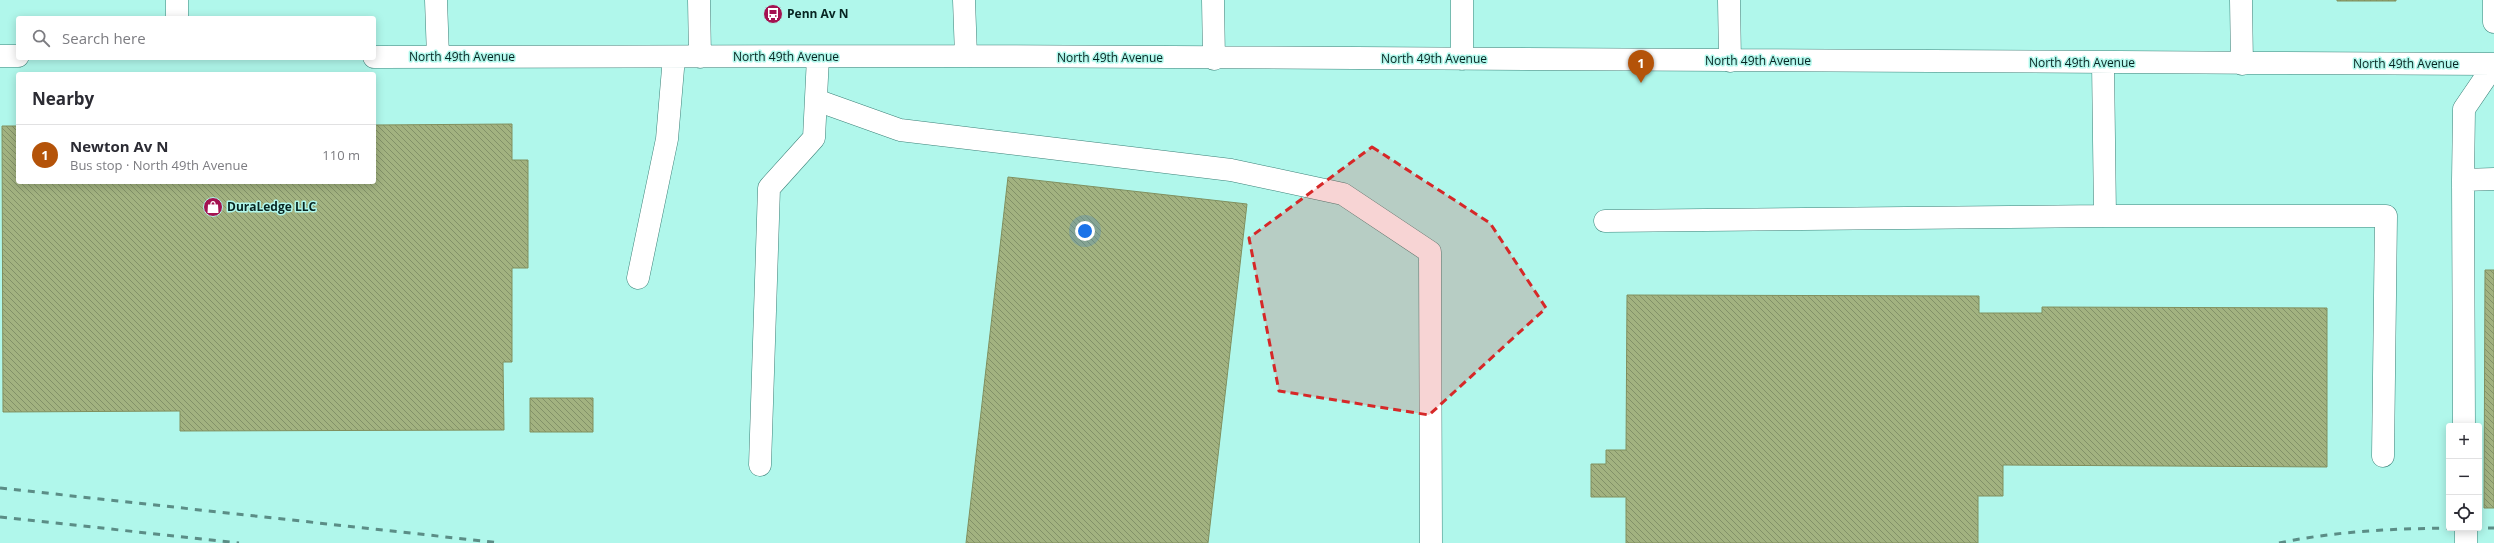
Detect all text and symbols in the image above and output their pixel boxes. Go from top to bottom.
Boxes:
bus stop icon: Penn Av N [762,3,784,25]
place label: Penn Av N [787,5,849,22]
search box [16,16,376,60]
icon: search [30,27,52,49]
text: Search here [62,28,146,48]
street label: North 49th Avenue [409,48,515,65]
street label: North 49th Avenue [733,48,839,65]
street label: North 49th Avenue [1057,49,1163,66]
street label: North 49th Avenue [1381,50,1487,67]
pin: 1 [1628,50,1654,83]
street label: North 49th Avenue [1705,52,1811,69]
street label: North 49th Avenue [2029,54,2135,71]
street label: North 49th Avenue [2353,55,2459,72]
text: Nearby [32,87,94,110]
text: Newton Av N [70,136,168,156]
text: 1 [41,146,49,164]
text: 110 m [322,146,360,164]
text: Bus stop · North 49th Avenue [70,156,248,174]
shop icon: DuraLedge LLC [202,196,224,218]
place label: DuraLedge LLC [227,198,316,215]
your location [1075,221,1095,241]
map controls [2446,423,2482,531]
button: + [2446,423,2482,459]
button: − [2446,459,2482,495]
button: locate [2446,495,2482,531]

